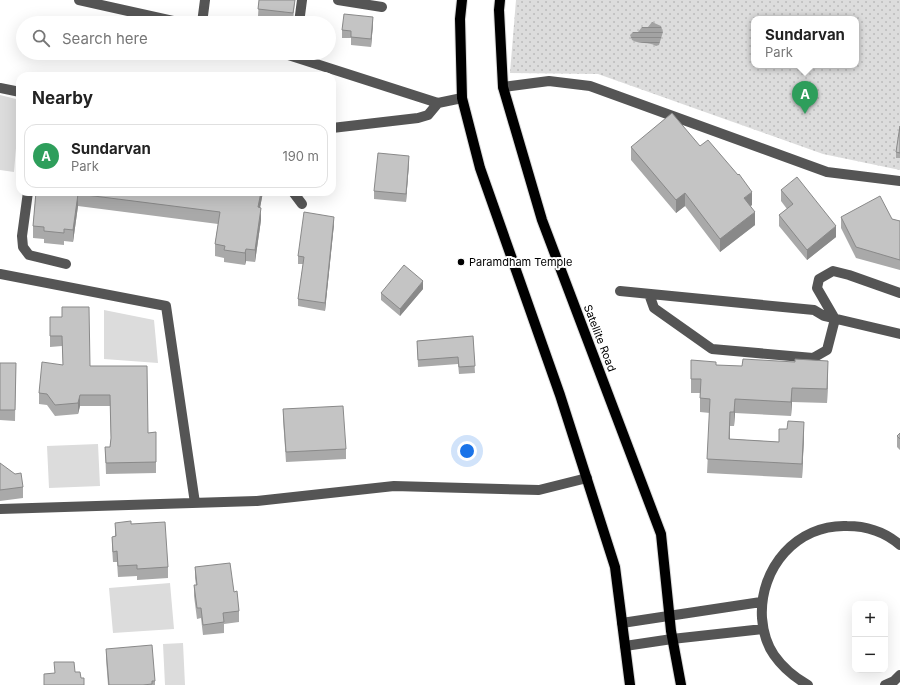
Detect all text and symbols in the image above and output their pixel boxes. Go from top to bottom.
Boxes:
search box [16,16,336,60]
popup [751,16,859,68]
text: Sundarvan [765,25,845,44]
icon: search [30,27,52,49]
text: Search here [62,29,148,48]
text: Park [765,44,793,60]
pin: A [792,81,818,114]
text: Nearby [32,88,93,108]
text: Sundarvan [71,139,151,158]
text: A [41,148,51,164]
text: 190 m [282,148,319,164]
text: Park [71,158,99,174]
place label: Paramdham Temple [469,255,572,269]
marker: Paramdham Temple [456,257,466,267]
street label: Satellite Road [581,303,619,373]
your location [457,441,477,461]
map controls [852,601,888,673]
button: + [852,601,888,637]
button: − [852,637,888,673]

